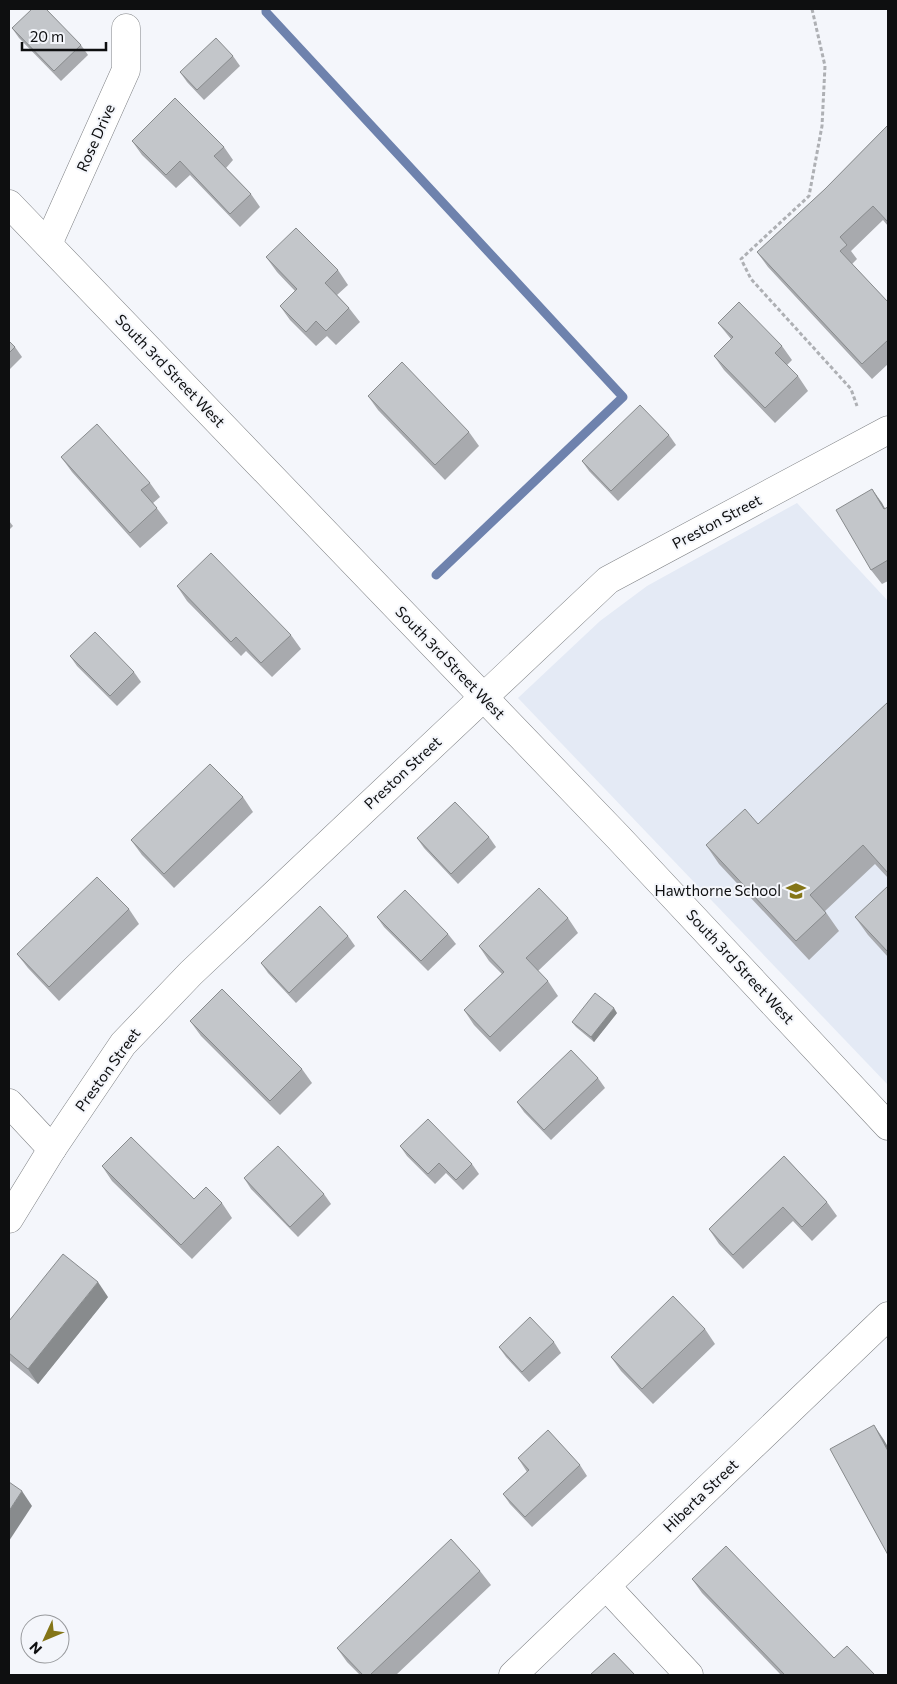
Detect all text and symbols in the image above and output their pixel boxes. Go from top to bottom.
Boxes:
scale bar [22,20,106,52]
text: 20 m [30,27,64,45]
street label: Rose Drive [72,101,118,174]
street label: South 3rd Street West [112,310,229,430]
street label: Preston Street [669,490,764,552]
street label: South 3rd Street West [392,602,509,722]
street label: Preston Street [360,732,445,813]
school or university icon: Hawthorne School [785,880,807,902]
place label: Hawthorne School [654,881,781,899]
street label: South 3rd Street West [683,905,798,1027]
street label: Preston Street [71,1024,143,1115]
street label: Hiberta Street [659,1455,741,1535]
north arrow [20,1614,70,1664]
text: N [26,1639,45,1658]

